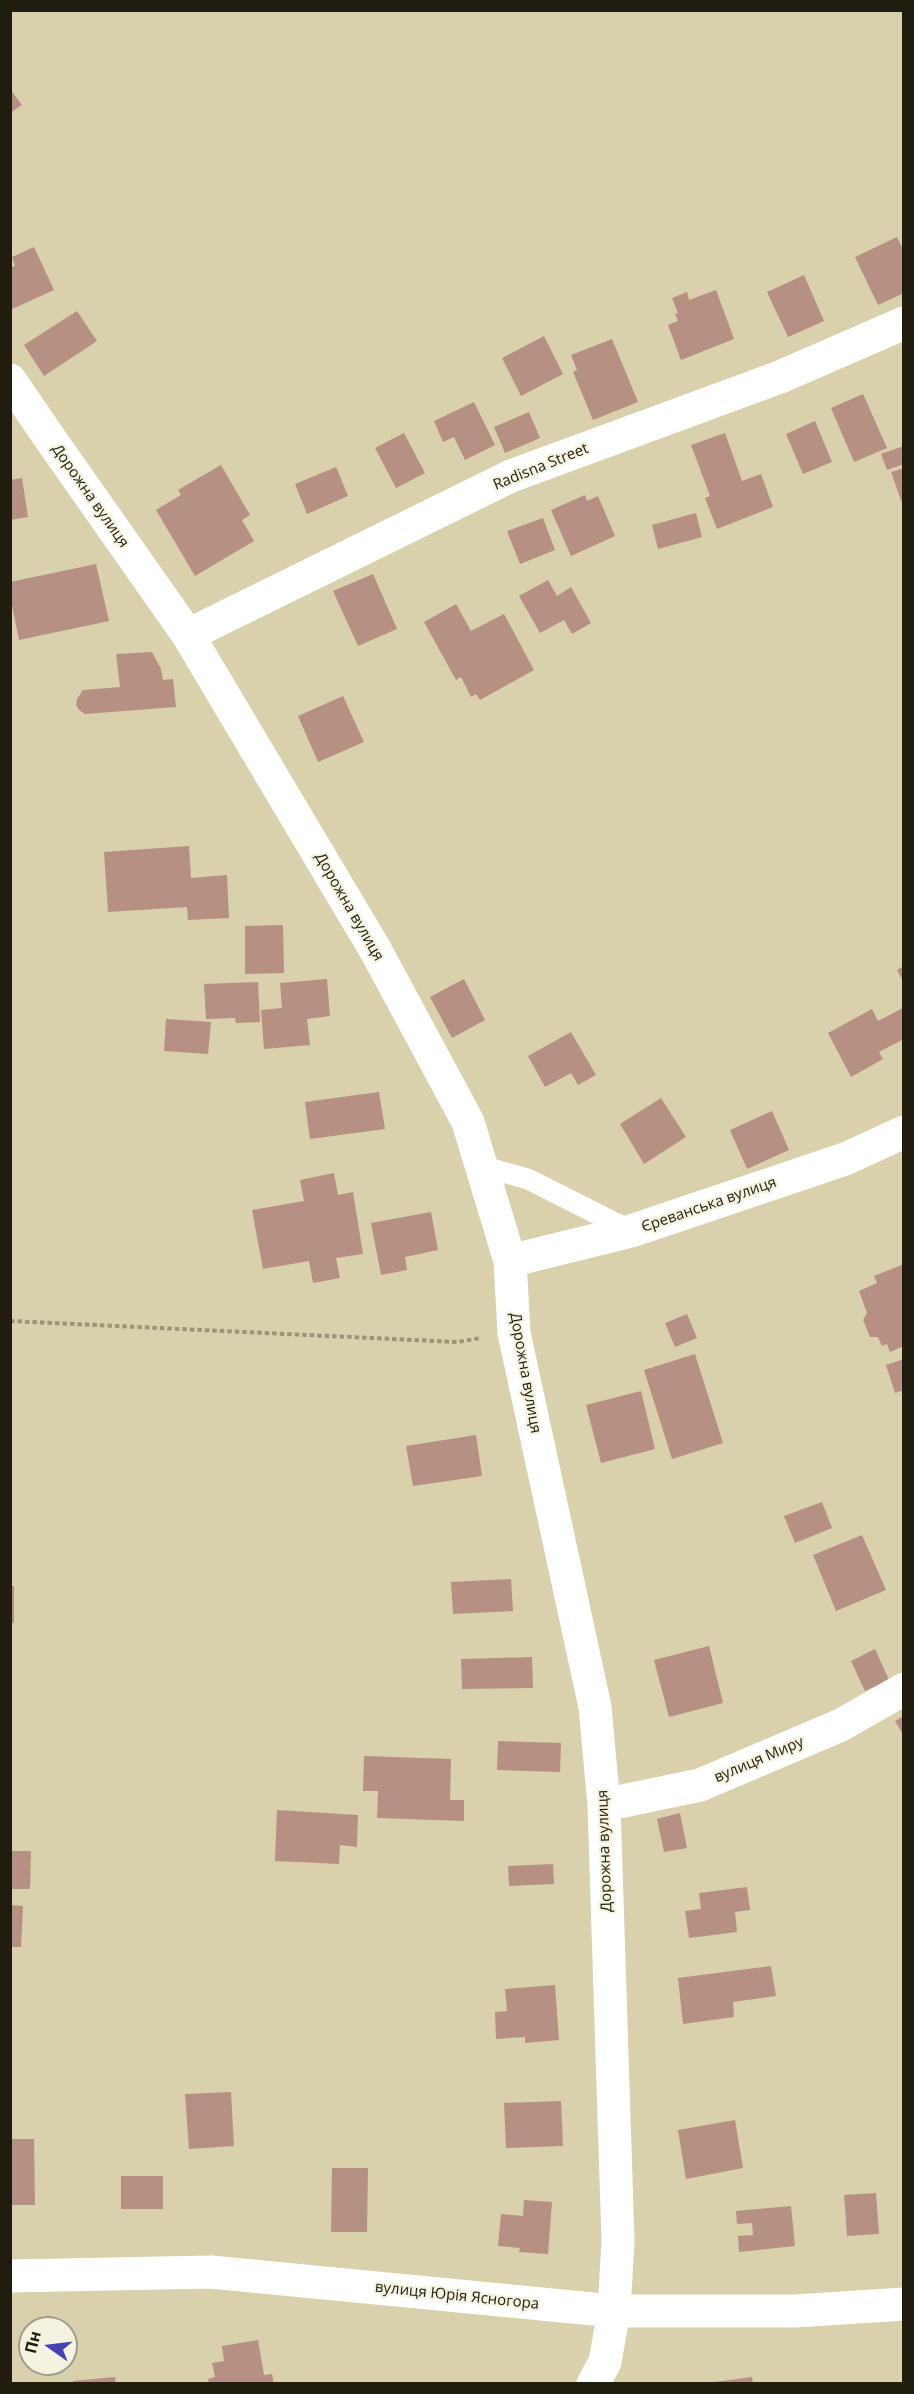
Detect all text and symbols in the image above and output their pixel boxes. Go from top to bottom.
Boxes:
street label: Radisna Street [491,440,591,494]
street label: Дорожна вулиця [48,441,132,551]
street label: Дорожна вулиця [311,850,387,964]
street label: Єреванська вулиця [639,1173,779,1237]
street label: Дорожна вулиця [506,1311,544,1435]
street label: вулиця Миру [712,1733,806,1787]
street label: Дорожна вулиця [594,1790,616,1912]
street label: вулиця Юрія Ясногора [374,2278,540,2314]
north arrow [18,2316,78,2376]
text: Пн [19,2329,46,2356]

